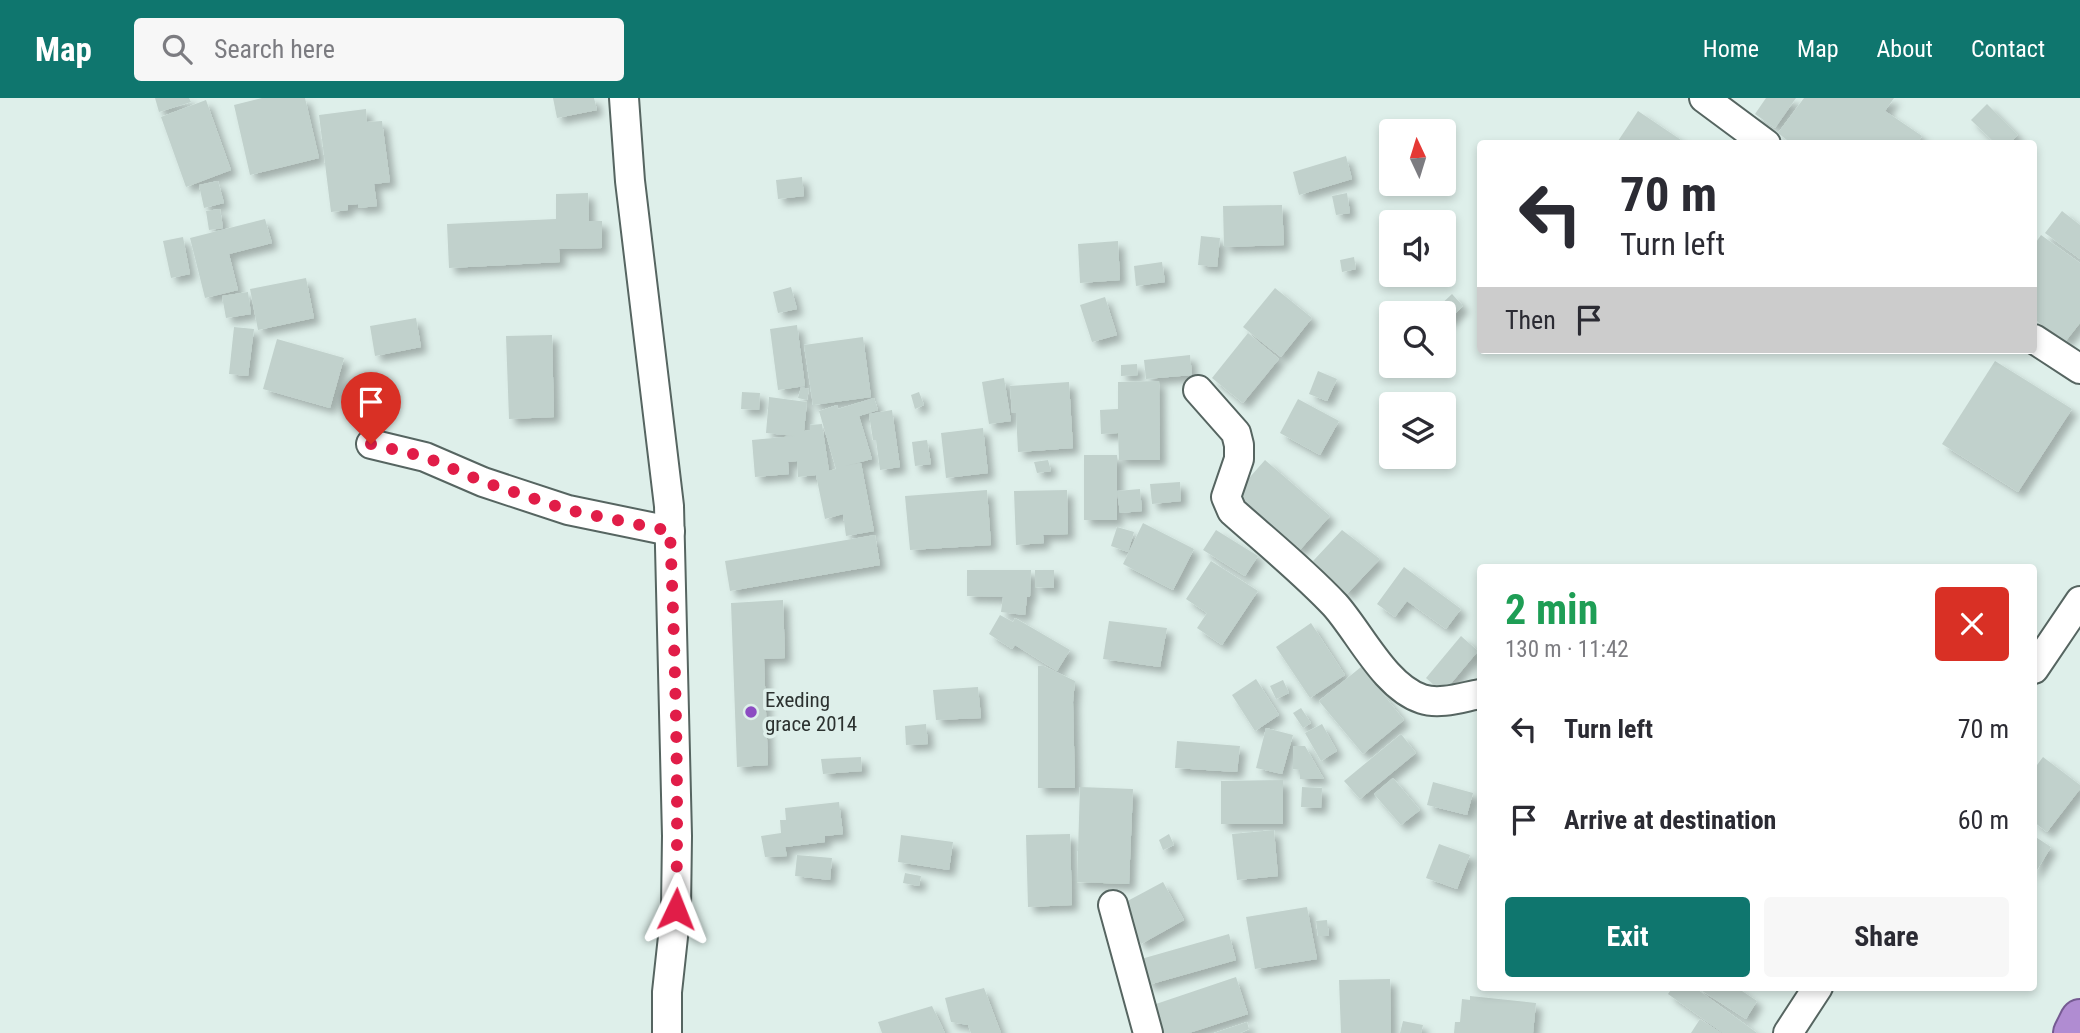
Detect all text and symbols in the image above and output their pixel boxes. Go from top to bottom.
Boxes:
search box [134,18,624,81]
text: Map [35,30,92,69]
icon: search [158,30,196,68]
text: Search here [214,34,335,64]
text: Home [1703,35,1759,63]
text: Map [1797,35,1839,63]
text: About [1877,35,1933,63]
text: Contact [1971,35,2045,63]
north arrow [1379,119,1456,196]
map controls [1379,119,1456,469]
text: 70 m [1620,166,1717,223]
icon: left [1505,168,1596,259]
button: sound [1379,210,1456,287]
text: Turn left [1620,225,1725,263]
button: search [1379,301,1456,378]
icon: arrive [1570,301,1608,339]
text: Then [1505,305,1556,335]
pin [341,372,401,444]
icon: arrive [352,383,390,421]
button: layers [1379,392,1456,469]
text: 2 min [1505,585,1598,634]
button: close [1935,587,2009,661]
text: 130 m · 11:42 [1505,636,1629,663]
place label: Exeding grace 2014 [765,688,857,736]
marker: Exeding grace 2014 [743,704,759,720]
icon: left [1505,710,1543,748]
text: Turn left [1564,714,1653,744]
text: 70 m [1958,714,2009,744]
icon: arrive [1505,801,1543,839]
text: Arrive at destination [1564,805,1776,835]
text: 60 m [1958,805,2009,835]
position arrow [639,872,713,946]
button: Exit [1505,897,1750,977]
button: Share [1764,897,2009,977]

